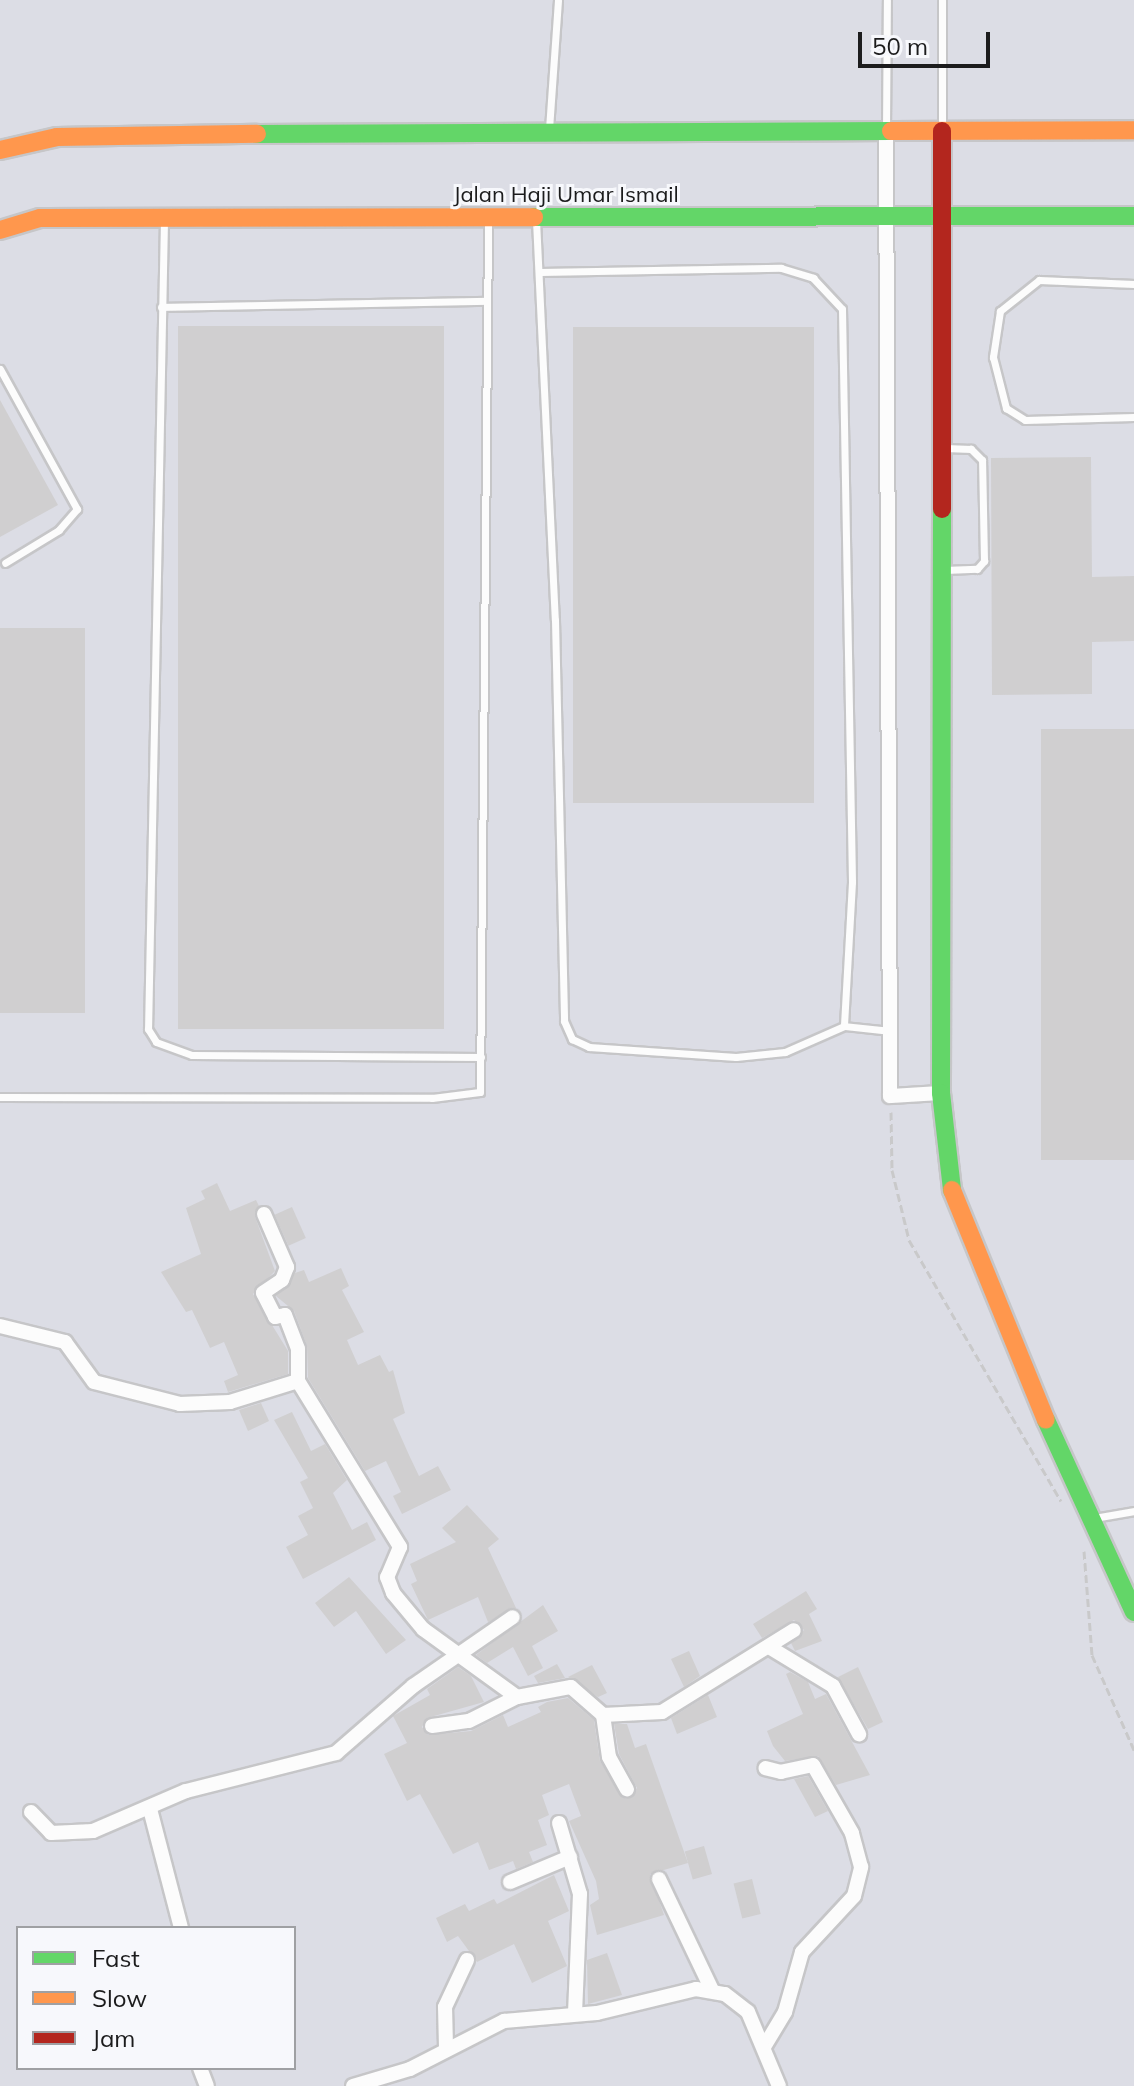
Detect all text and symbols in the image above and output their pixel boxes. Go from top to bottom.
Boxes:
scale bar [862,16,994,66]
text: 50 m [872,31,928,61]
street label: Jalan Haji Umar Ismail [453,182,679,208]
legend [16,1926,296,2070]
text: Fast [92,1943,140,1973]
text: Slow [92,1983,147,2013]
text: Jam [92,2023,135,2053]

